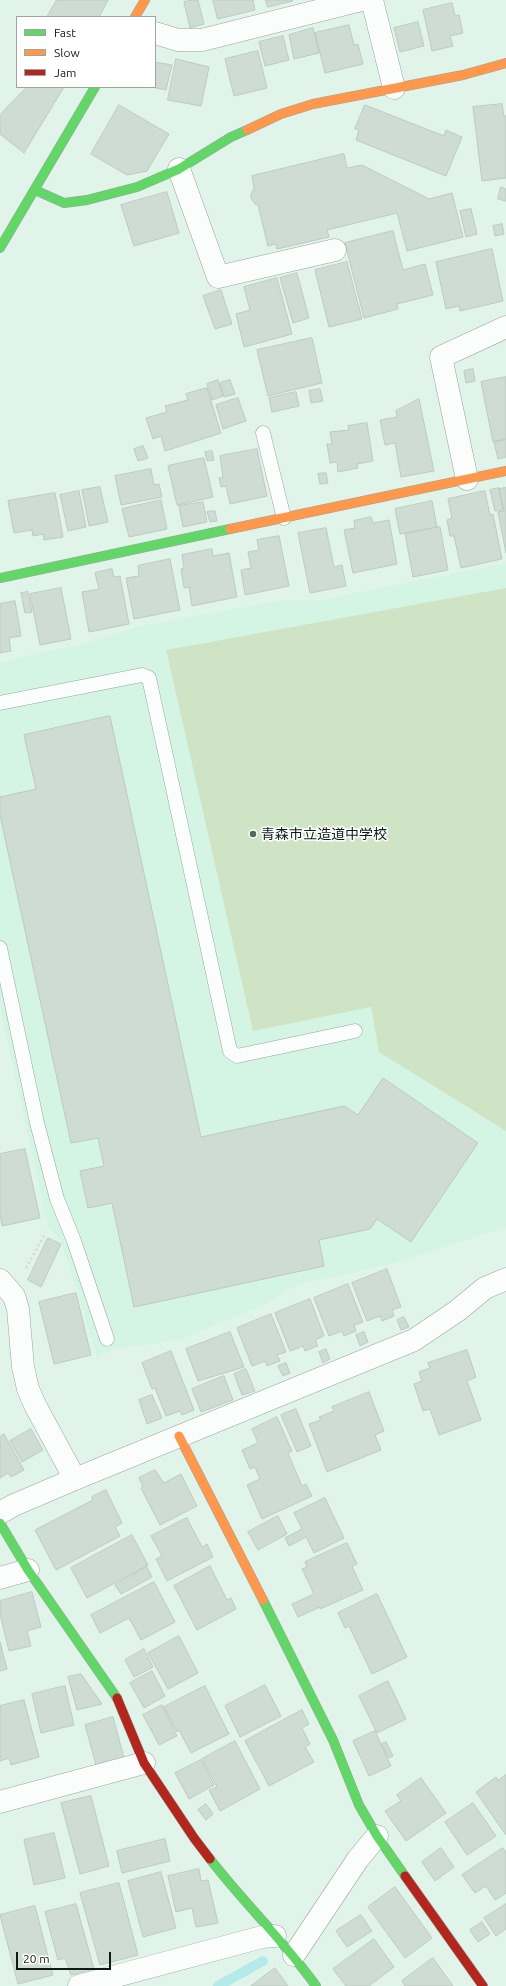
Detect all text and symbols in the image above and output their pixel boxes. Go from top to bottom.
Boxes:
legend [16,16,156,88]
text: Fast [54,26,76,39]
text: Slow [54,46,80,59]
text: Jam [54,66,76,79]
place label: 青森市立造道中学校 [261,826,387,842]
marker: 青森市立造道中学校 [248,829,258,839]
scale bar [18,1944,113,1970]
text: 20 m [23,1952,50,1965]

